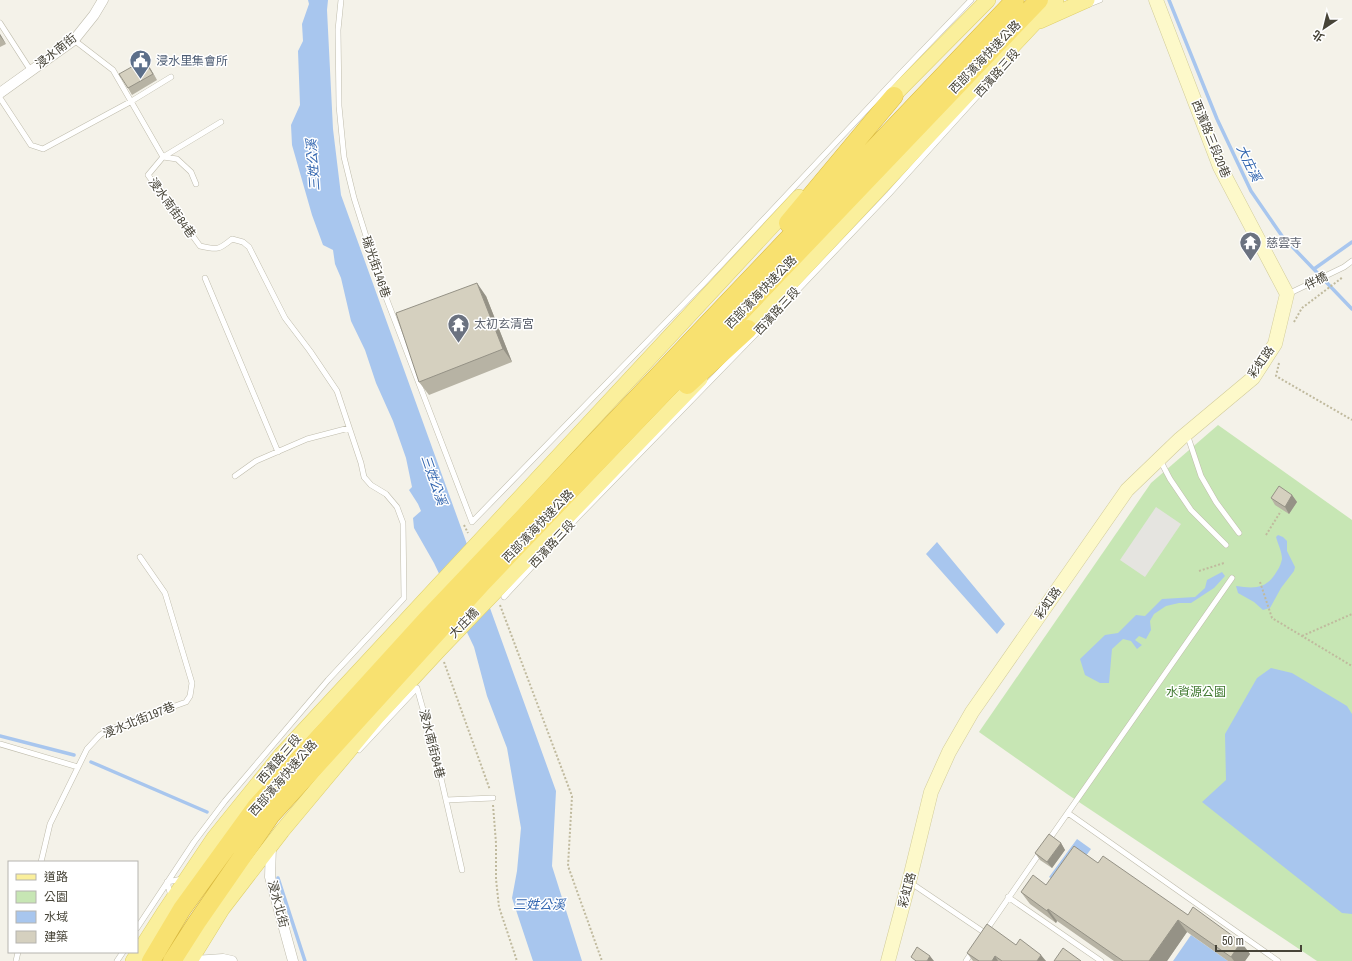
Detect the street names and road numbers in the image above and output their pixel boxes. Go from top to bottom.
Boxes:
street label: 西部濱海快速公路 [946,17,1024,97]
street label: 浸水南街 [32,30,80,72]
street label: 西濱路三段 [971,45,1023,101]
street label: 西濱路三段20巷 [1188,98,1234,180]
street label: 浸水南街84巷 [145,175,199,241]
street label: 瑞光街146巷 [358,234,394,300]
street label: 西部濱海快速公路 [722,252,800,332]
street label: 伴橋 [1302,269,1330,293]
street label: 西濱路三段 [751,284,803,338]
street label: 彩虹路 [1244,343,1278,381]
street label: 西部濱海快速公路 [499,486,577,566]
street label: 西濱路三段 [526,517,578,571]
street label: 彩虹路 [1031,584,1065,622]
street label: 大庄橋 [446,604,482,642]
street label: 浸水北街197巷 [101,698,177,742]
street label: 浸水南街84巷 [416,708,448,780]
street label: 西濱路三段 [254,731,304,787]
street label: 西部濱海快速公路 [245,737,321,819]
street label: 彩虹路 [895,871,919,909]
street label: 浸水北街 [264,879,292,929]

